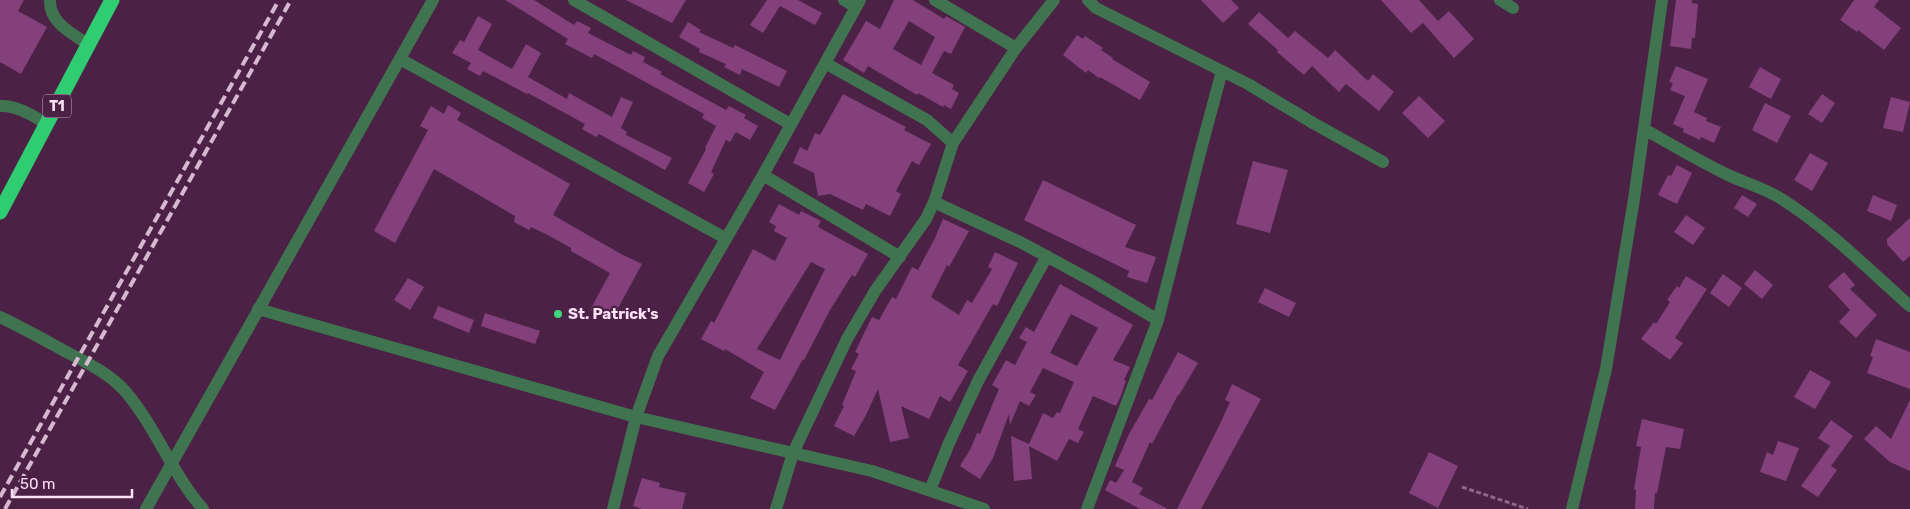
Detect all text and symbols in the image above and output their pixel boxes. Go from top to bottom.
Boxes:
road number: T1 [43,94,71,118]
place label: St. Patrick's [568,305,659,323]
marker: St. Patrick's [552,308,564,320]
scale bar [12,466,132,498]
text: 50 m [20,475,55,493]

